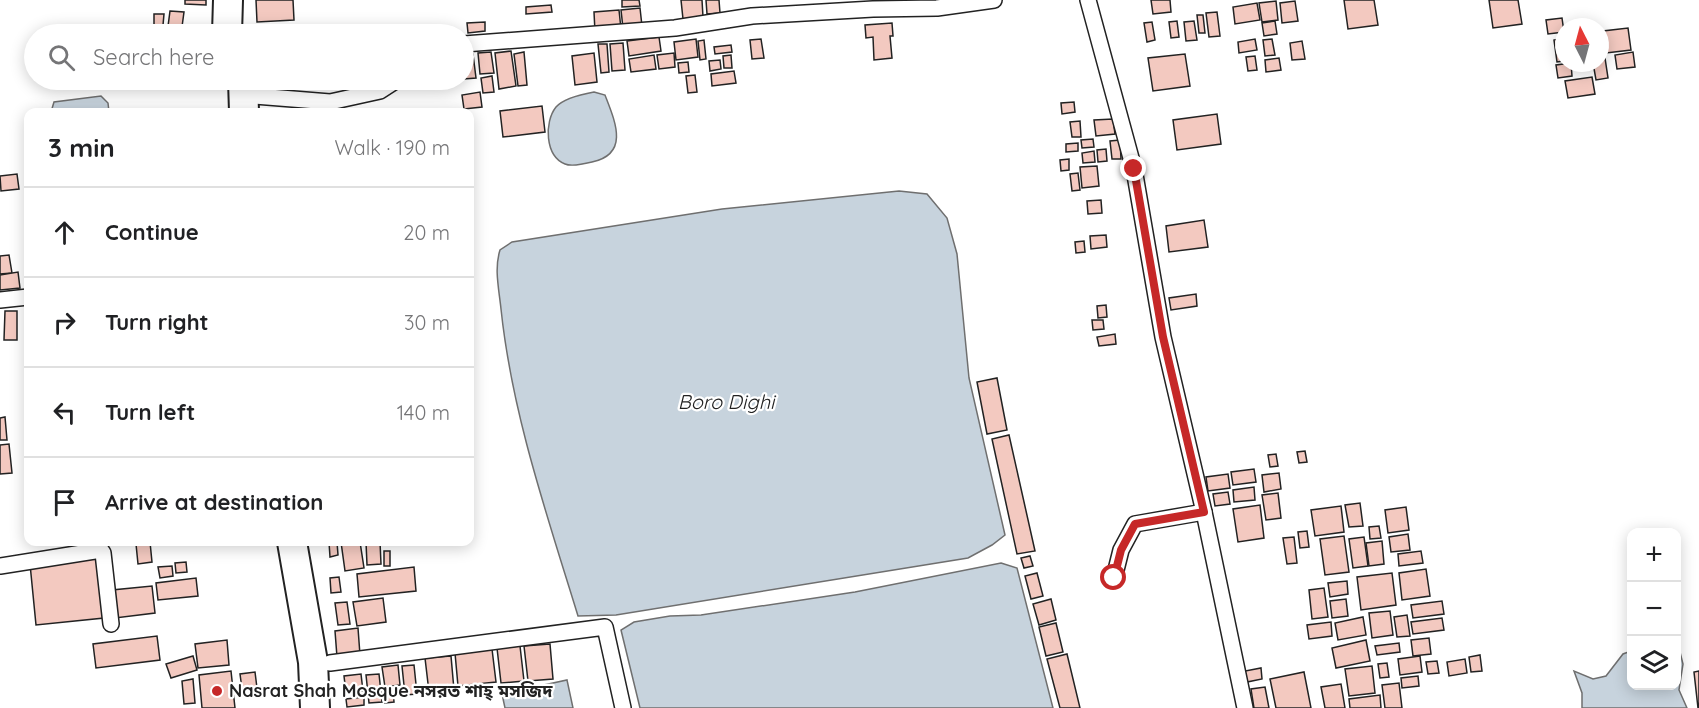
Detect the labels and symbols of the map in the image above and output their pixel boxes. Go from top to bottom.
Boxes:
north arrow [1555,18,1609,72]
route end [1120,155,1146,181]
water label: Boro Dighi [678,389,777,414]
route start [1100,564,1126,590]
place label: Nasrat Shah Mosque নসরত শাহ্‌ মসজিদ [229,679,553,702]
marker: Nasrat Shah Mosque নসরত শাহ্‌ মসজিদ [210,684,224,698]

